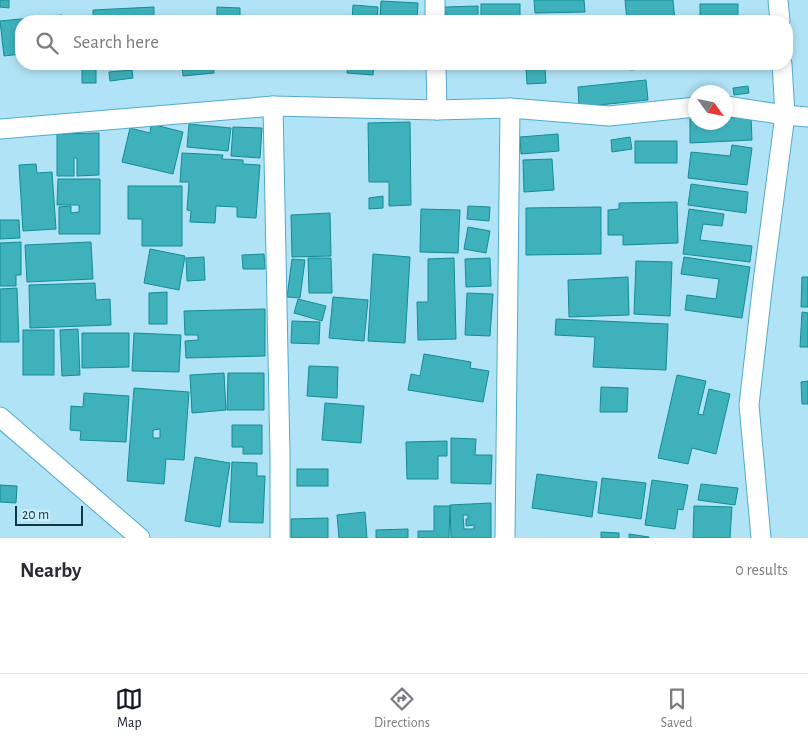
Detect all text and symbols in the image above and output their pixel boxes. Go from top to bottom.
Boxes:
search box [15,15,793,70]
icon: search [33,29,61,57]
text: Search here [73,33,159,52]
north arrow [688,85,733,130]
scale bar [15,503,82,526]
text: 20 m [22,508,49,522]
text: Nearby [20,560,81,581]
text: 0 results [735,562,788,578]
tab: Map [115,685,143,732]
tab: Directions [374,685,430,732]
tab: Saved [661,685,693,732]

